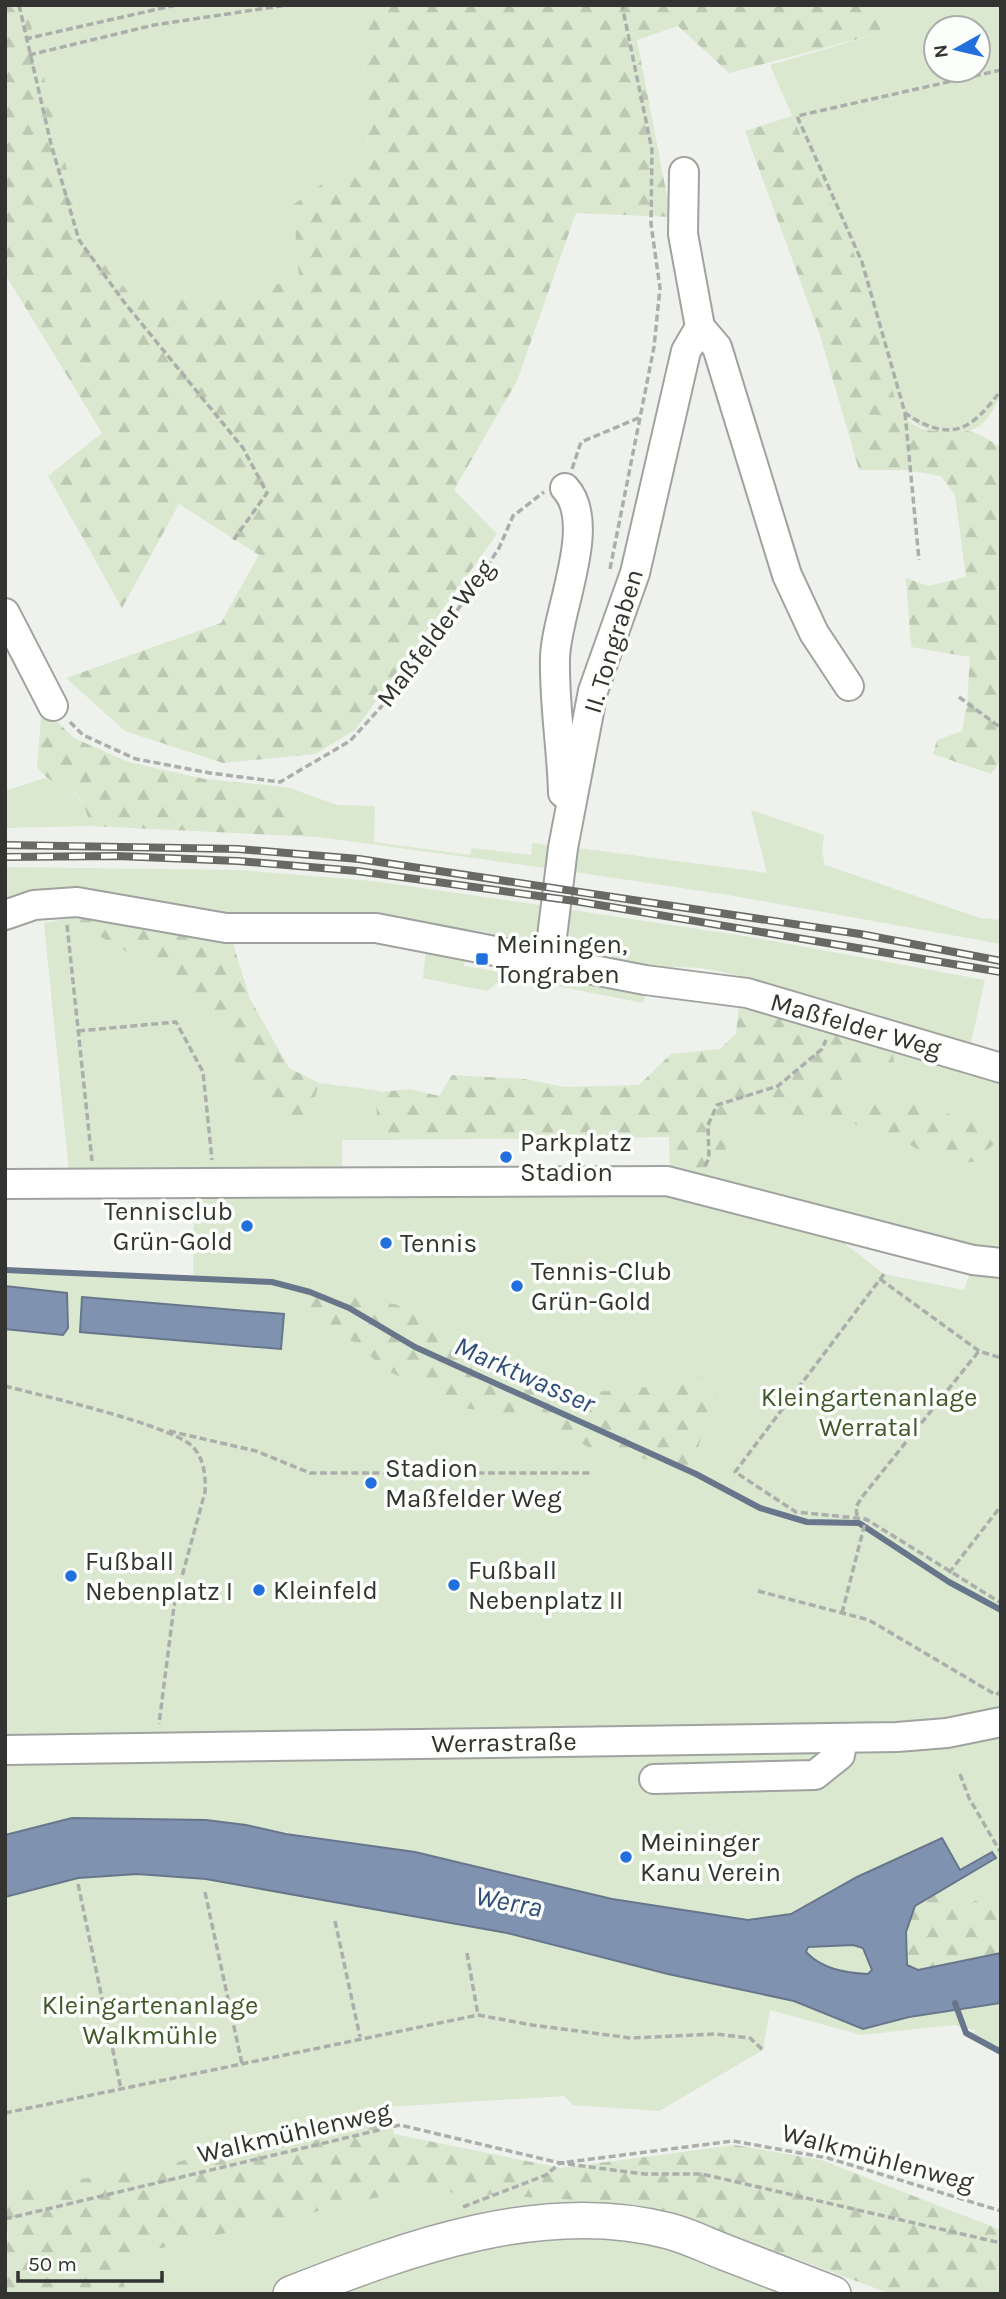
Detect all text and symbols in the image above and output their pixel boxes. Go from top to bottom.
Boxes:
north arrow [922,14,992,84]
text: N [929,43,953,60]
street label: Maßfelder Weg [370,553,501,713]
street label: II. Tongraben [577,565,650,717]
place label: Meiningen, Tongraben [496,929,627,990]
marker: Meiningen, Tongraben [474,951,490,967]
street label: Maßfelder Weg [767,986,945,1065]
place label: Parkplatz Stadion [520,1127,632,1188]
marker: Parkplatz Stadion [498,1149,514,1165]
place label: Tennisclub Grün-Gold [104,1196,233,1257]
marker: Tennisclub Grün-Gold [239,1218,255,1234]
place label: Tennis [400,1228,477,1259]
marker: Tennis [378,1235,394,1251]
place label: Tennis-Club Grün-Gold [531,1256,672,1317]
marker: Tennis-Club Grün-Gold [509,1278,525,1294]
water label: Marktwasser [449,1329,601,1421]
park label: Kleingartenanlage Werratal [761,1382,977,1443]
place label: Stadion Maßfelder Weg [385,1453,562,1514]
marker: Stadion Maßfelder Weg [363,1475,379,1491]
place label: Fußball Nebenplatz I [85,1546,233,1607]
place label: Fußball Nebenplatz II [468,1555,623,1616]
marker: Fußball Nebenplatz I [63,1568,79,1584]
place label: Kleinfeld [273,1575,378,1606]
marker: Fußball Nebenplatz II [446,1577,462,1593]
marker: Kleinfeld [251,1582,267,1598]
street label: Werrastraße [431,1726,577,1759]
place label: Meininger Kanu Verein [640,1827,781,1888]
marker: Meininger Kanu Verein [618,1849,634,1865]
water label: Werra [472,1879,545,1924]
park label: Kleingartenanlage Walkmühle [42,1990,258,2051]
street label: Walkmühlenweg [194,2095,394,2170]
street label: Walkmühlenweg [778,2117,978,2198]
scale bar [18,2240,161,2284]
text: 50 m [28,2252,77,2276]

